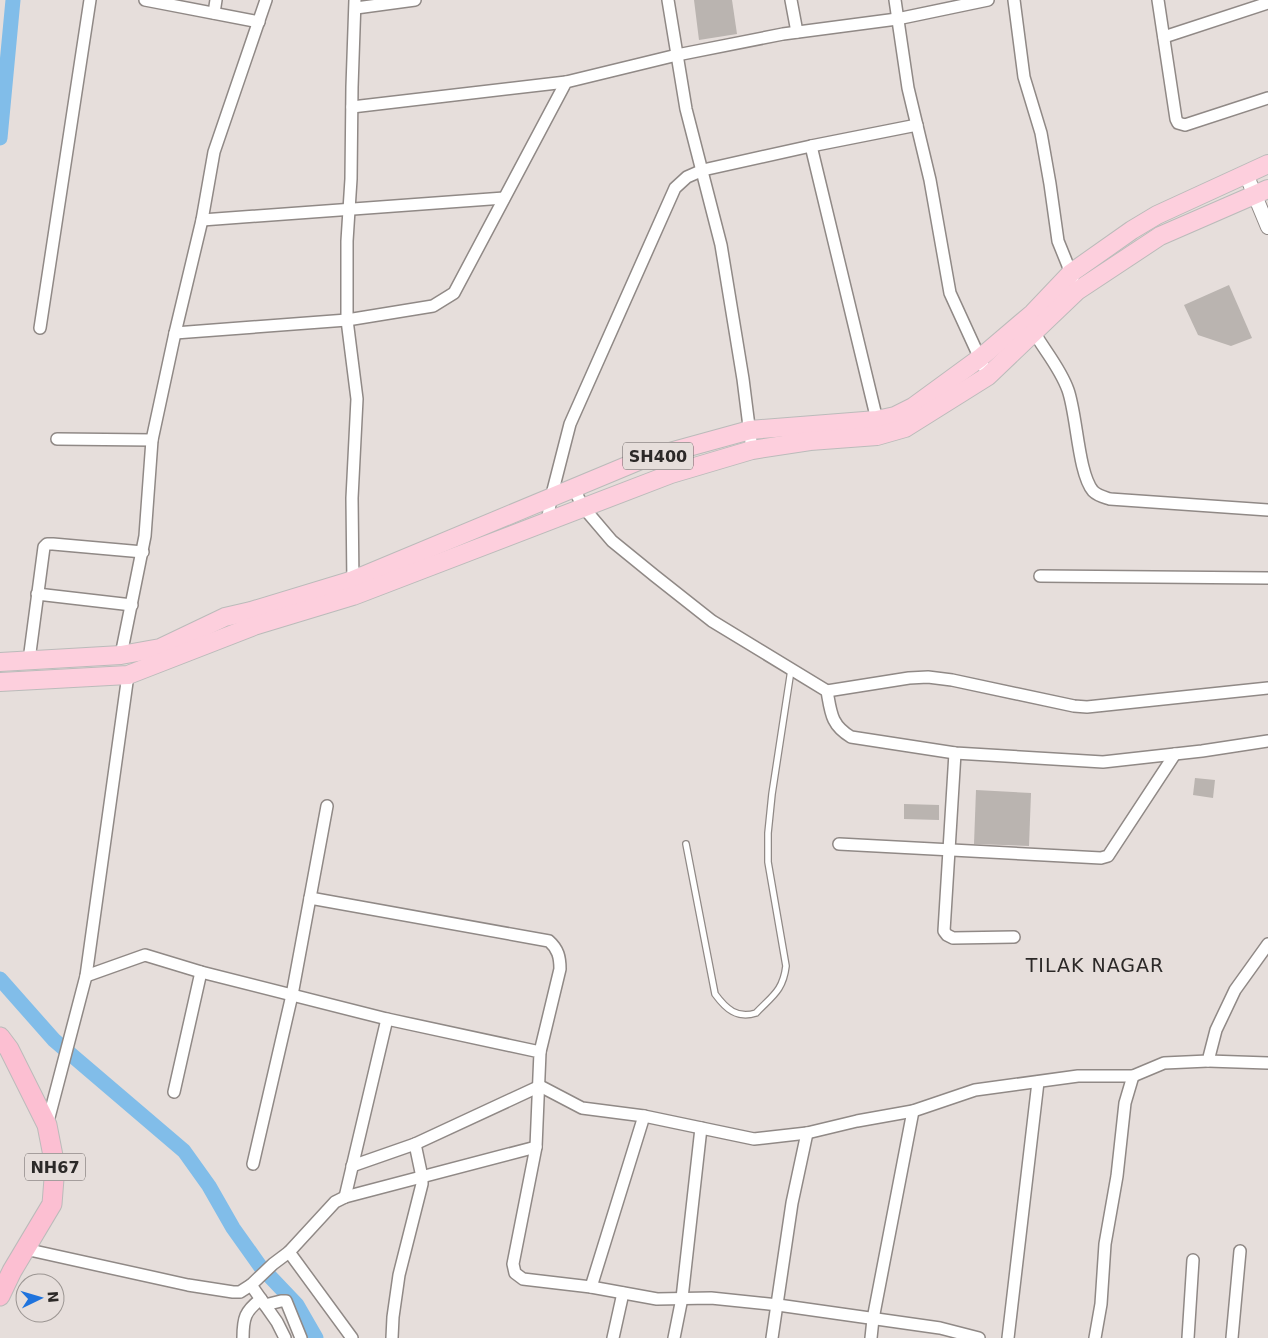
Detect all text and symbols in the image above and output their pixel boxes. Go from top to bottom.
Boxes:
road number: SH400 [623,442,693,470]
district label: TILAK NAGAR [1025,954,1164,976]
road number: NH67 [25,1154,85,1180]
north arrow [15,1273,65,1323]
text: N [44,1290,61,1303]

